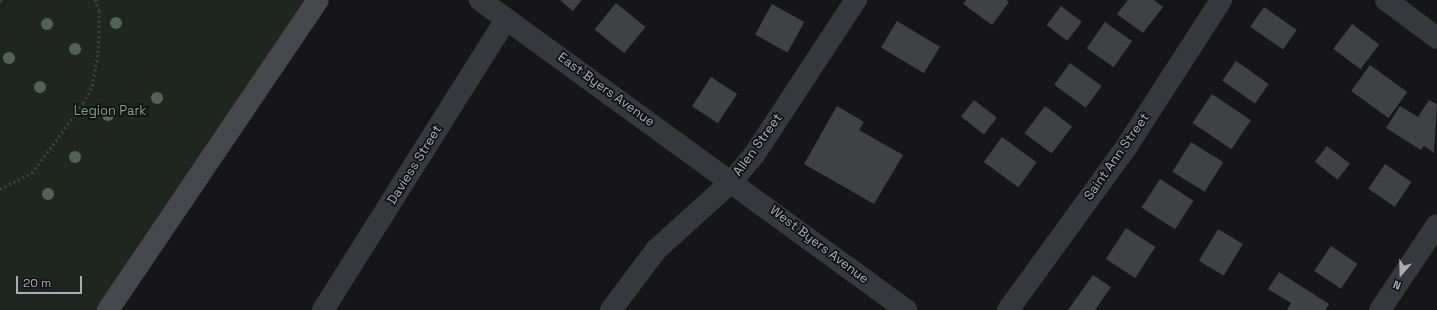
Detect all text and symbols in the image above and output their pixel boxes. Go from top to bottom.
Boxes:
street label: East Byers Avenue [555,50,657,130]
park label: Legion Park [74,103,146,119]
street label: Saint Ann Street [1081,110,1153,204]
street label: Allen Street [730,111,786,179]
street label: Daviess Street [384,123,446,207]
street label: West Byers Avenue [766,203,872,287]
north arrow [1381,254,1421,294]
scale bar [18,268,84,294]
text: 20 m [23,275,51,291]
text: N [1391,277,1403,293]

